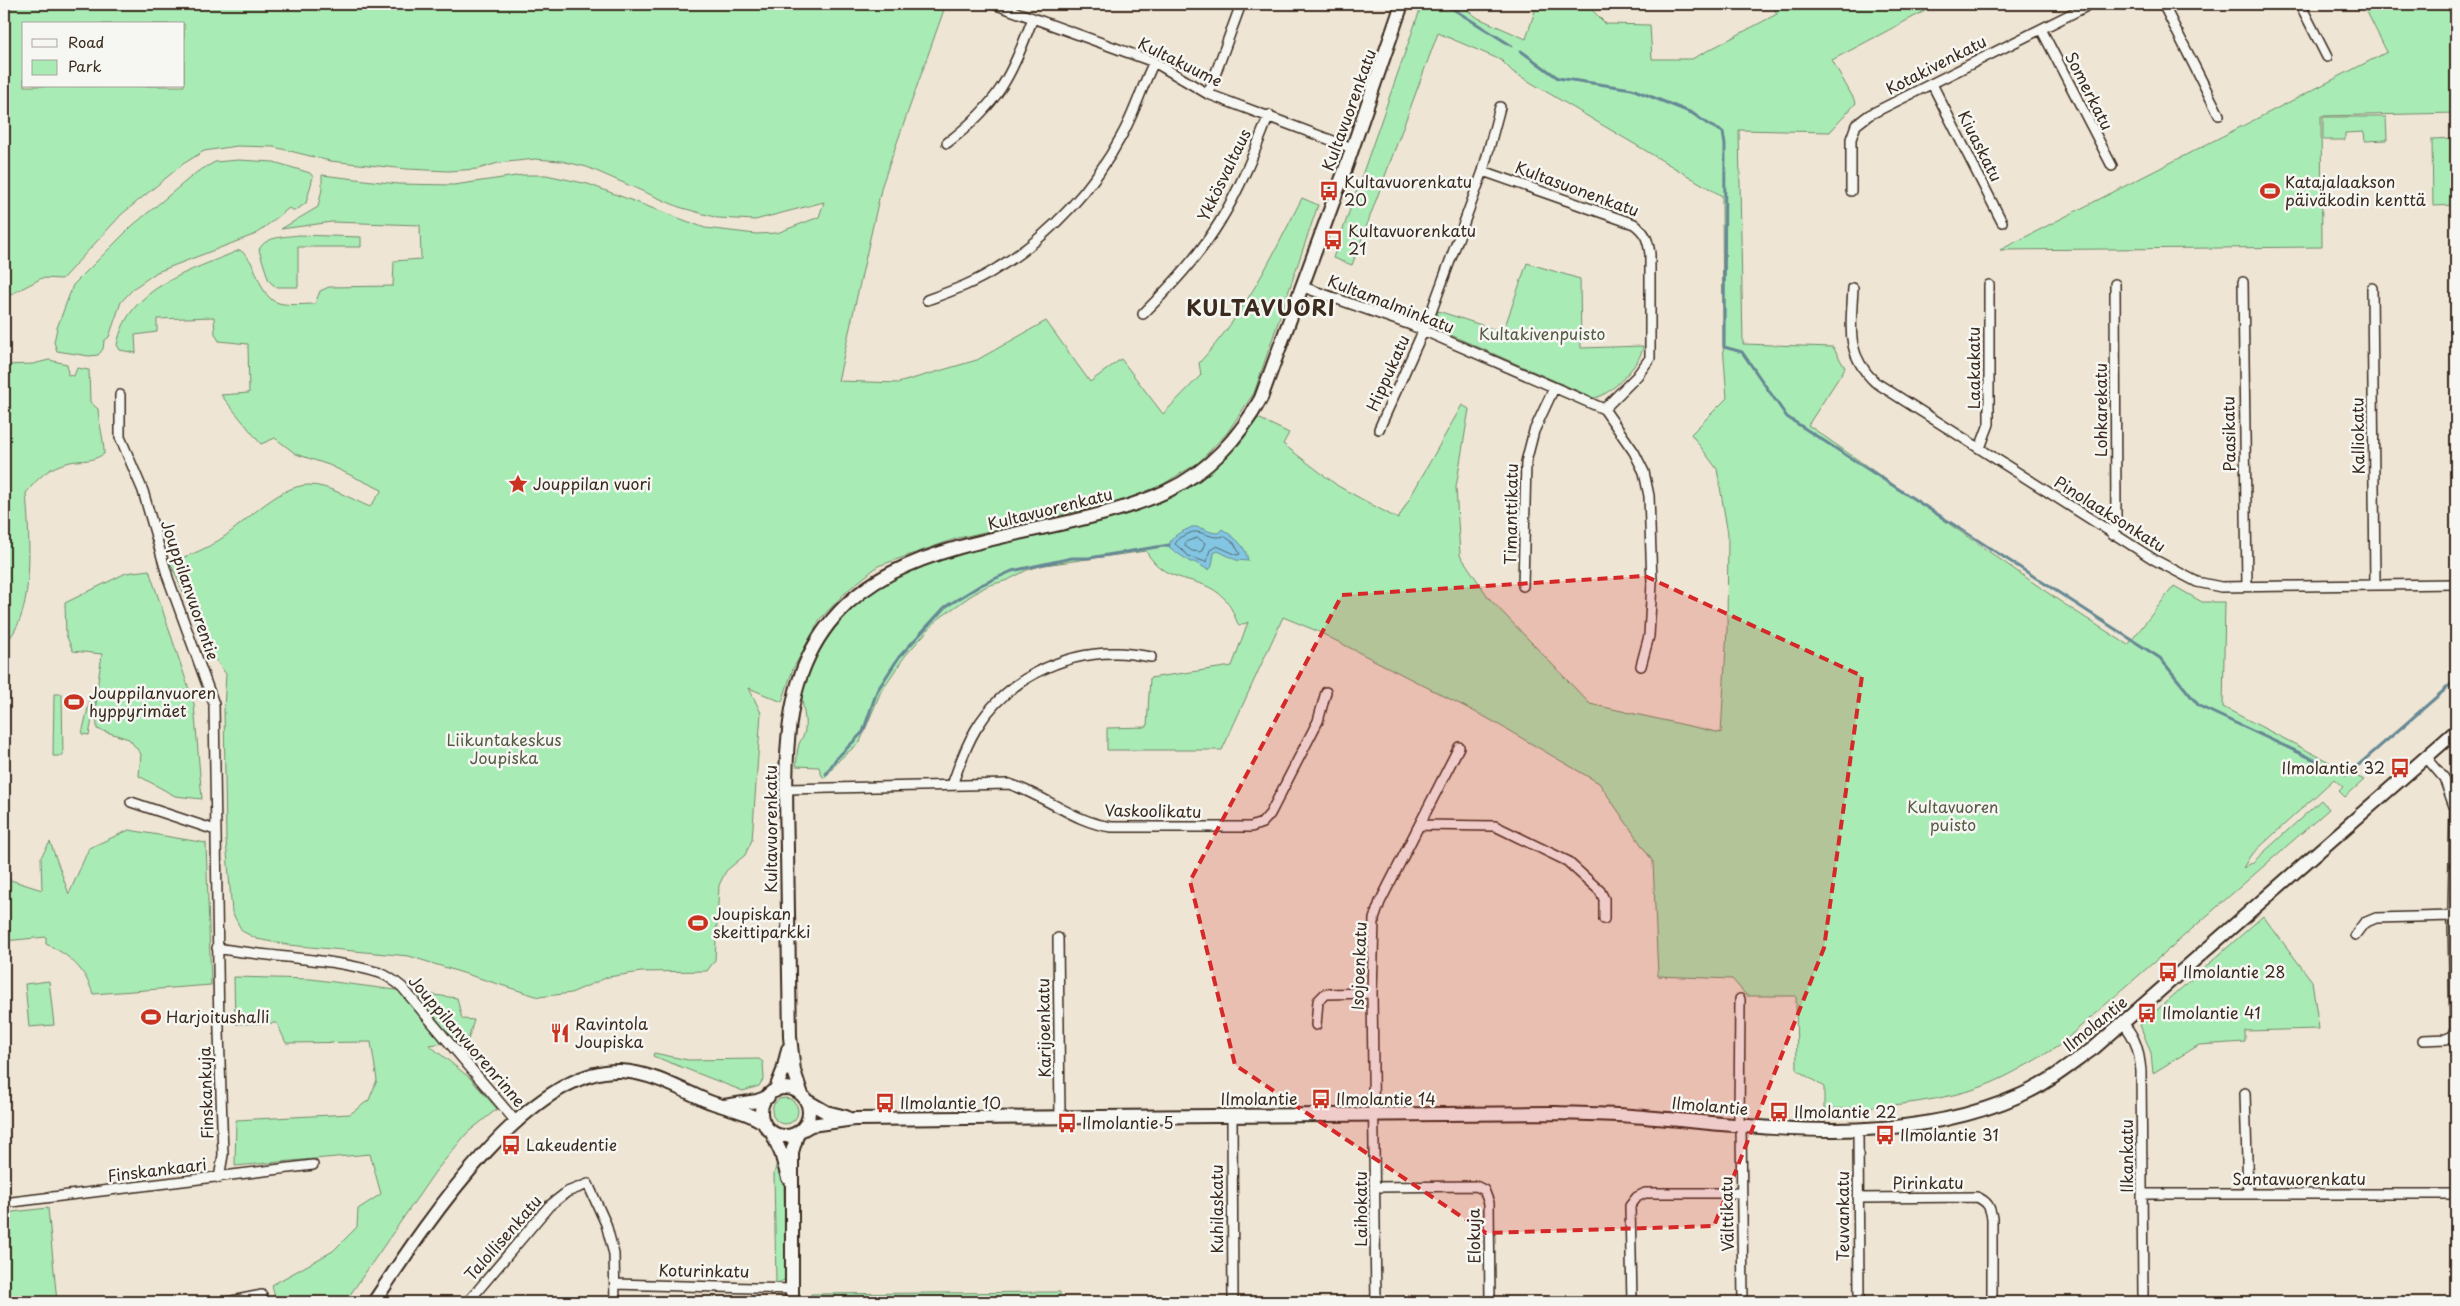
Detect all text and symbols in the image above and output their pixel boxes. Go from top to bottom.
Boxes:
legend [22,22,185,88]
street label: Kotakivenkatu [1881,28,1990,100]
text: Road [68,30,104,53]
street label: Kultakuume [1134,30,1226,92]
street label: Kultavuorenkatu [1315,45,1381,174]
street label: Somerkatu [2060,47,2120,134]
text: Park [68,54,102,77]
street label: Kiuaskatu [1953,106,2009,185]
street label: Ykkösvaltaus [1190,124,1256,225]
street label: Kultasuonenkatu [1512,154,1643,222]
place label: Kultavuorenkatu 20 [1344,169,1472,211]
place label: Katajalaakson päiväkodin kenttä [2285,169,2426,211]
bus stop icon: Kultavuorenkatu 20 [1318,180,1340,202]
sports icon: Katajalaakson päiväkodin kenttä [2259,180,2281,202]
place label: Kultavuorenkatu 21 [1348,218,1476,260]
bus stop icon: Kultavuorenkatu 21 [1322,229,1344,251]
street label: Kultamalminkatu [1324,268,1458,338]
district label: KULTAVUORI [1186,291,1336,323]
park label: Kultakivenpuisto [1479,321,1605,345]
street label: Laakakatu [1961,327,1985,409]
street label: Hippukatu [1360,330,1415,415]
street label: Lohkarekatu [2088,363,2112,457]
street label: Paasikatu [2215,396,2241,472]
street label: Kalliokatu [2344,397,2370,475]
street label: Timanttikatu [1497,463,1523,565]
street label: Pinolaaksonkatu [2050,469,2171,557]
place label: Jouppilan vuori [533,471,651,495]
place icon: Jouppilan vuori [507,473,529,495]
street label: Kultavuorenkatu [985,481,1115,535]
street label: Jouppilanvuorentie [156,517,226,663]
place label: Jouppilanvuoren hyppyrimäet [89,680,216,722]
sports icon: Jouppilanvuoren hyppyrimäet [63,691,85,713]
park label: Liikuntakeskus Joupiska [446,727,562,769]
place label: Ilmolantie 32 [2282,755,2385,779]
bus stop icon: Ilmolantie 32 [2389,757,2411,779]
street label: Kultavuorenkatu [758,765,782,893]
park label: Kultavuoren puisto [1907,794,1999,836]
street label: Vaskoolikatu [1104,797,1202,823]
place label: Joupiskan skeittiparkki [713,901,811,943]
sports icon: Joupiskan skeittiparkki [687,912,709,934]
street label: Isojoenkatu [1344,921,1372,1011]
place label: Ilmolantie 28 [2183,959,2285,983]
bus stop icon: Ilmolantie 28 [2157,961,2179,983]
street label: Jouppilanvuorenrinne [404,969,532,1112]
street label: Karijoenkatu [1030,978,1056,1078]
street label: Ilmolantie [2057,990,2132,1057]
place label: Ilmolantie 41 [2162,1000,2261,1024]
bus stop icon: Ilmolantie 41 [2136,1002,2158,1024]
place label: Harjoitushalli [166,1004,270,1028]
sports icon: Harjoitushalli [140,1006,162,1028]
place label: Ravintola Joupiska [575,1011,648,1053]
restaurant icon: Ravintola Joupiska [549,1022,571,1044]
street label: Finskankuja [191,1046,219,1140]
street label: Ilmolantie [1221,1086,1297,1110]
place label: Ilmolantie 14 [1336,1086,1436,1110]
bus stop icon: Ilmolantie 14 [1310,1088,1332,1110]
place label: Ilmolantie 10 [900,1090,1001,1114]
street label: Ilmolantie [1671,1090,1749,1120]
bus stop icon: Ilmolantie 10 [874,1092,896,1114]
place label: Ilmolantie 22 [1794,1099,1897,1123]
bus stop icon: Ilmolantie 22 [1768,1101,1790,1123]
place label: Ilmolantie 5 [1082,1110,1174,1134]
bus stop icon: Ilmolantie 5 [1056,1112,1078,1134]
street label: Ilkankatu [2114,1119,2138,1193]
place label: Ilmolantie 31 [1900,1122,1999,1146]
bus stop icon: Ilmolantie 31 [1874,1124,1896,1146]
place label: Lakeudentie [526,1132,617,1156]
bus stop icon: Lakeudentie [500,1134,522,1156]
street label: Finskankaari [106,1151,208,1187]
street label: Kuhilaskatu [1204,1164,1228,1254]
street label: Santavuorenkatu [2232,1166,2366,1190]
street label: Pirinkatu [1892,1170,1964,1194]
street label: Laihokatu [1348,1171,1372,1247]
street label: Teuvankatu [1830,1171,1854,1261]
street label: Välttikatu [1713,1176,1739,1252]
street label: Talollisenkatu [458,1189,546,1286]
street label: Elokuja [1461,1208,1485,1264]
street label: Koturinkatu [658,1257,750,1283]

